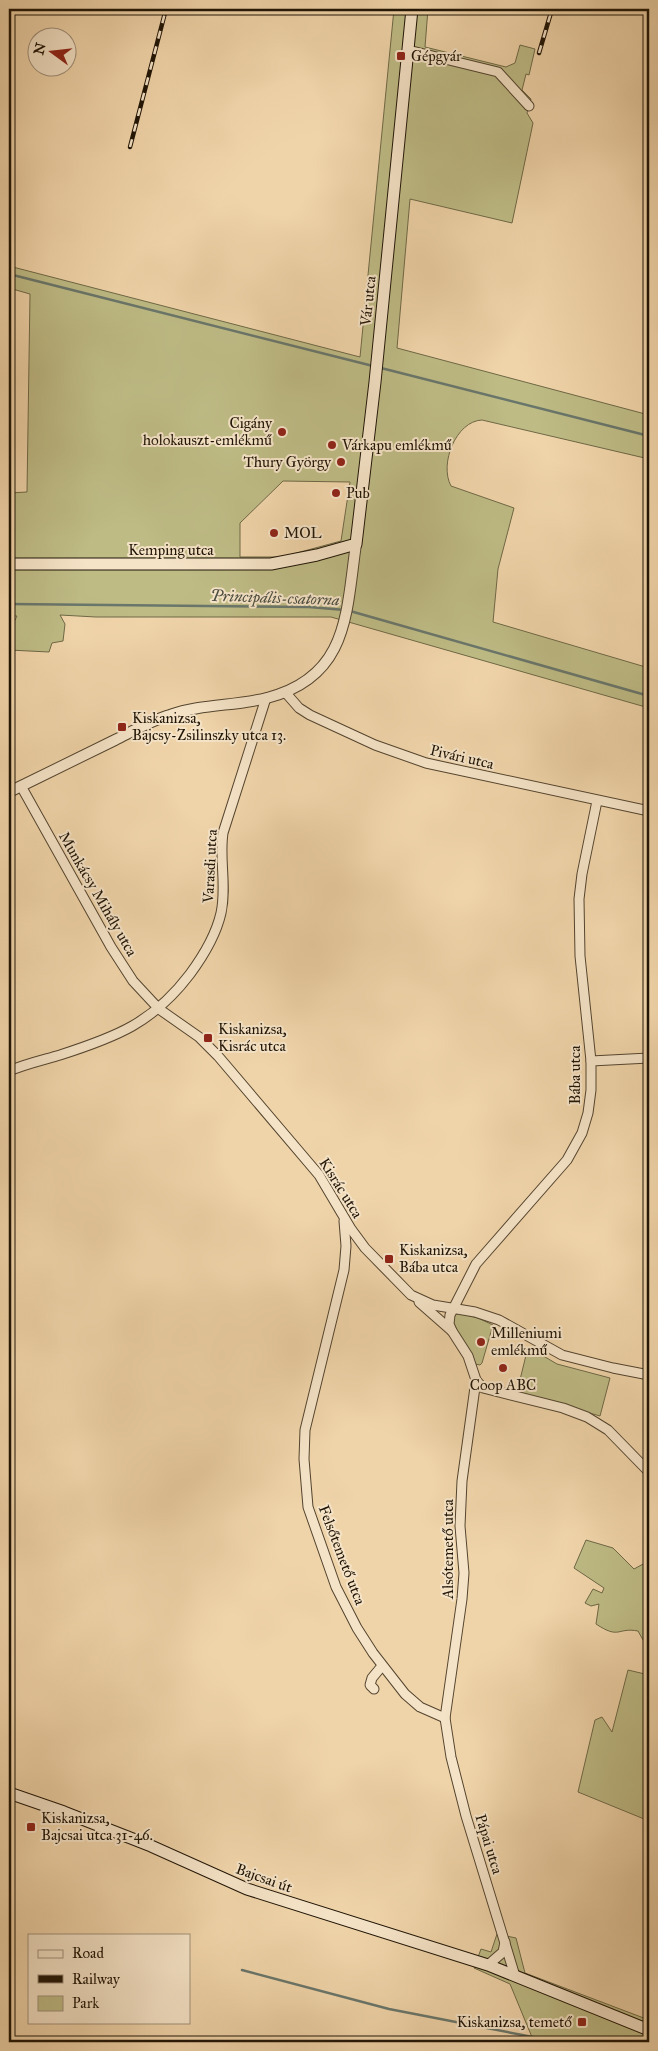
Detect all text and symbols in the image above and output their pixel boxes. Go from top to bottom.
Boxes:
north arrow [28,28,78,78]
text: N [30,41,50,57]
place label: Gépgyár [411,47,462,65]
marker: Gépgyár [395,50,407,62]
street label: Vár utca [356,274,380,328]
place label: Cigány holokauszt-emlékmű [143,414,273,449]
marker: Cigány holokauszt-emlékmű [276,426,288,438]
place label: Várkapu emlékmű [341,436,452,454]
marker: Várkapu emlékmű [326,439,338,451]
place label: Thury György [243,453,332,471]
marker: Thury György [335,456,347,468]
place label: Pub [346,484,370,502]
marker: Pub [330,487,342,499]
place label: MOL [284,524,322,542]
marker: MOL [268,527,280,539]
street label: Kemping utca [128,541,214,559]
water label: Principális-csatorna [210,586,340,610]
place label: Kiskanizsa, Bajcsy-Zsilinszky utca 13. [132,709,286,744]
marker: Kiskanizsa, Bajcsy-Zsilinszky utca 13. [116,721,128,733]
street label: Pivári utca [428,741,496,773]
street label: Munkácsy Mihály utca [55,828,141,960]
street label: Varasdi utca [199,828,221,904]
place label: Kiskanizsa, Kisrác utca [218,1020,287,1055]
marker: Kiskanizsa, Kisrác utca [202,1032,214,1044]
street label: Bába utca [566,1045,584,1105]
street label: Kisrác utca [315,1155,367,1222]
place label: Kiskanizsa, Bába utca [399,1241,468,1276]
marker: Kiskanizsa, Bába utca [383,1253,395,1265]
place label: Milleniumi emlékmű [491,1324,562,1359]
marker: Milleniumi emlékmű [475,1336,487,1348]
marker: Coop ABC [497,1362,509,1374]
place label: Coop ABC [470,1376,536,1394]
street label: Alsótemető utca [439,1498,457,1600]
street label: Felsőtemető utca [315,1503,370,1608]
place label: Kiskanizsa, Bajcsai utca 31-46. [41,1809,153,1844]
street label: Pápai utca [471,1812,507,1877]
marker: Kiskanizsa, Bajcsai utca 31-46. [25,1821,37,1833]
street label: Bajcsai út [233,1860,295,1897]
legend [28,1934,190,2024]
text: Road [72,1944,104,1962]
text: Railway [72,1970,121,1988]
text: Park [72,1994,99,2012]
place label: Kiskanizsa, temető [457,2013,572,2031]
marker: Kiskanizsa, temető [576,2016,588,2028]

